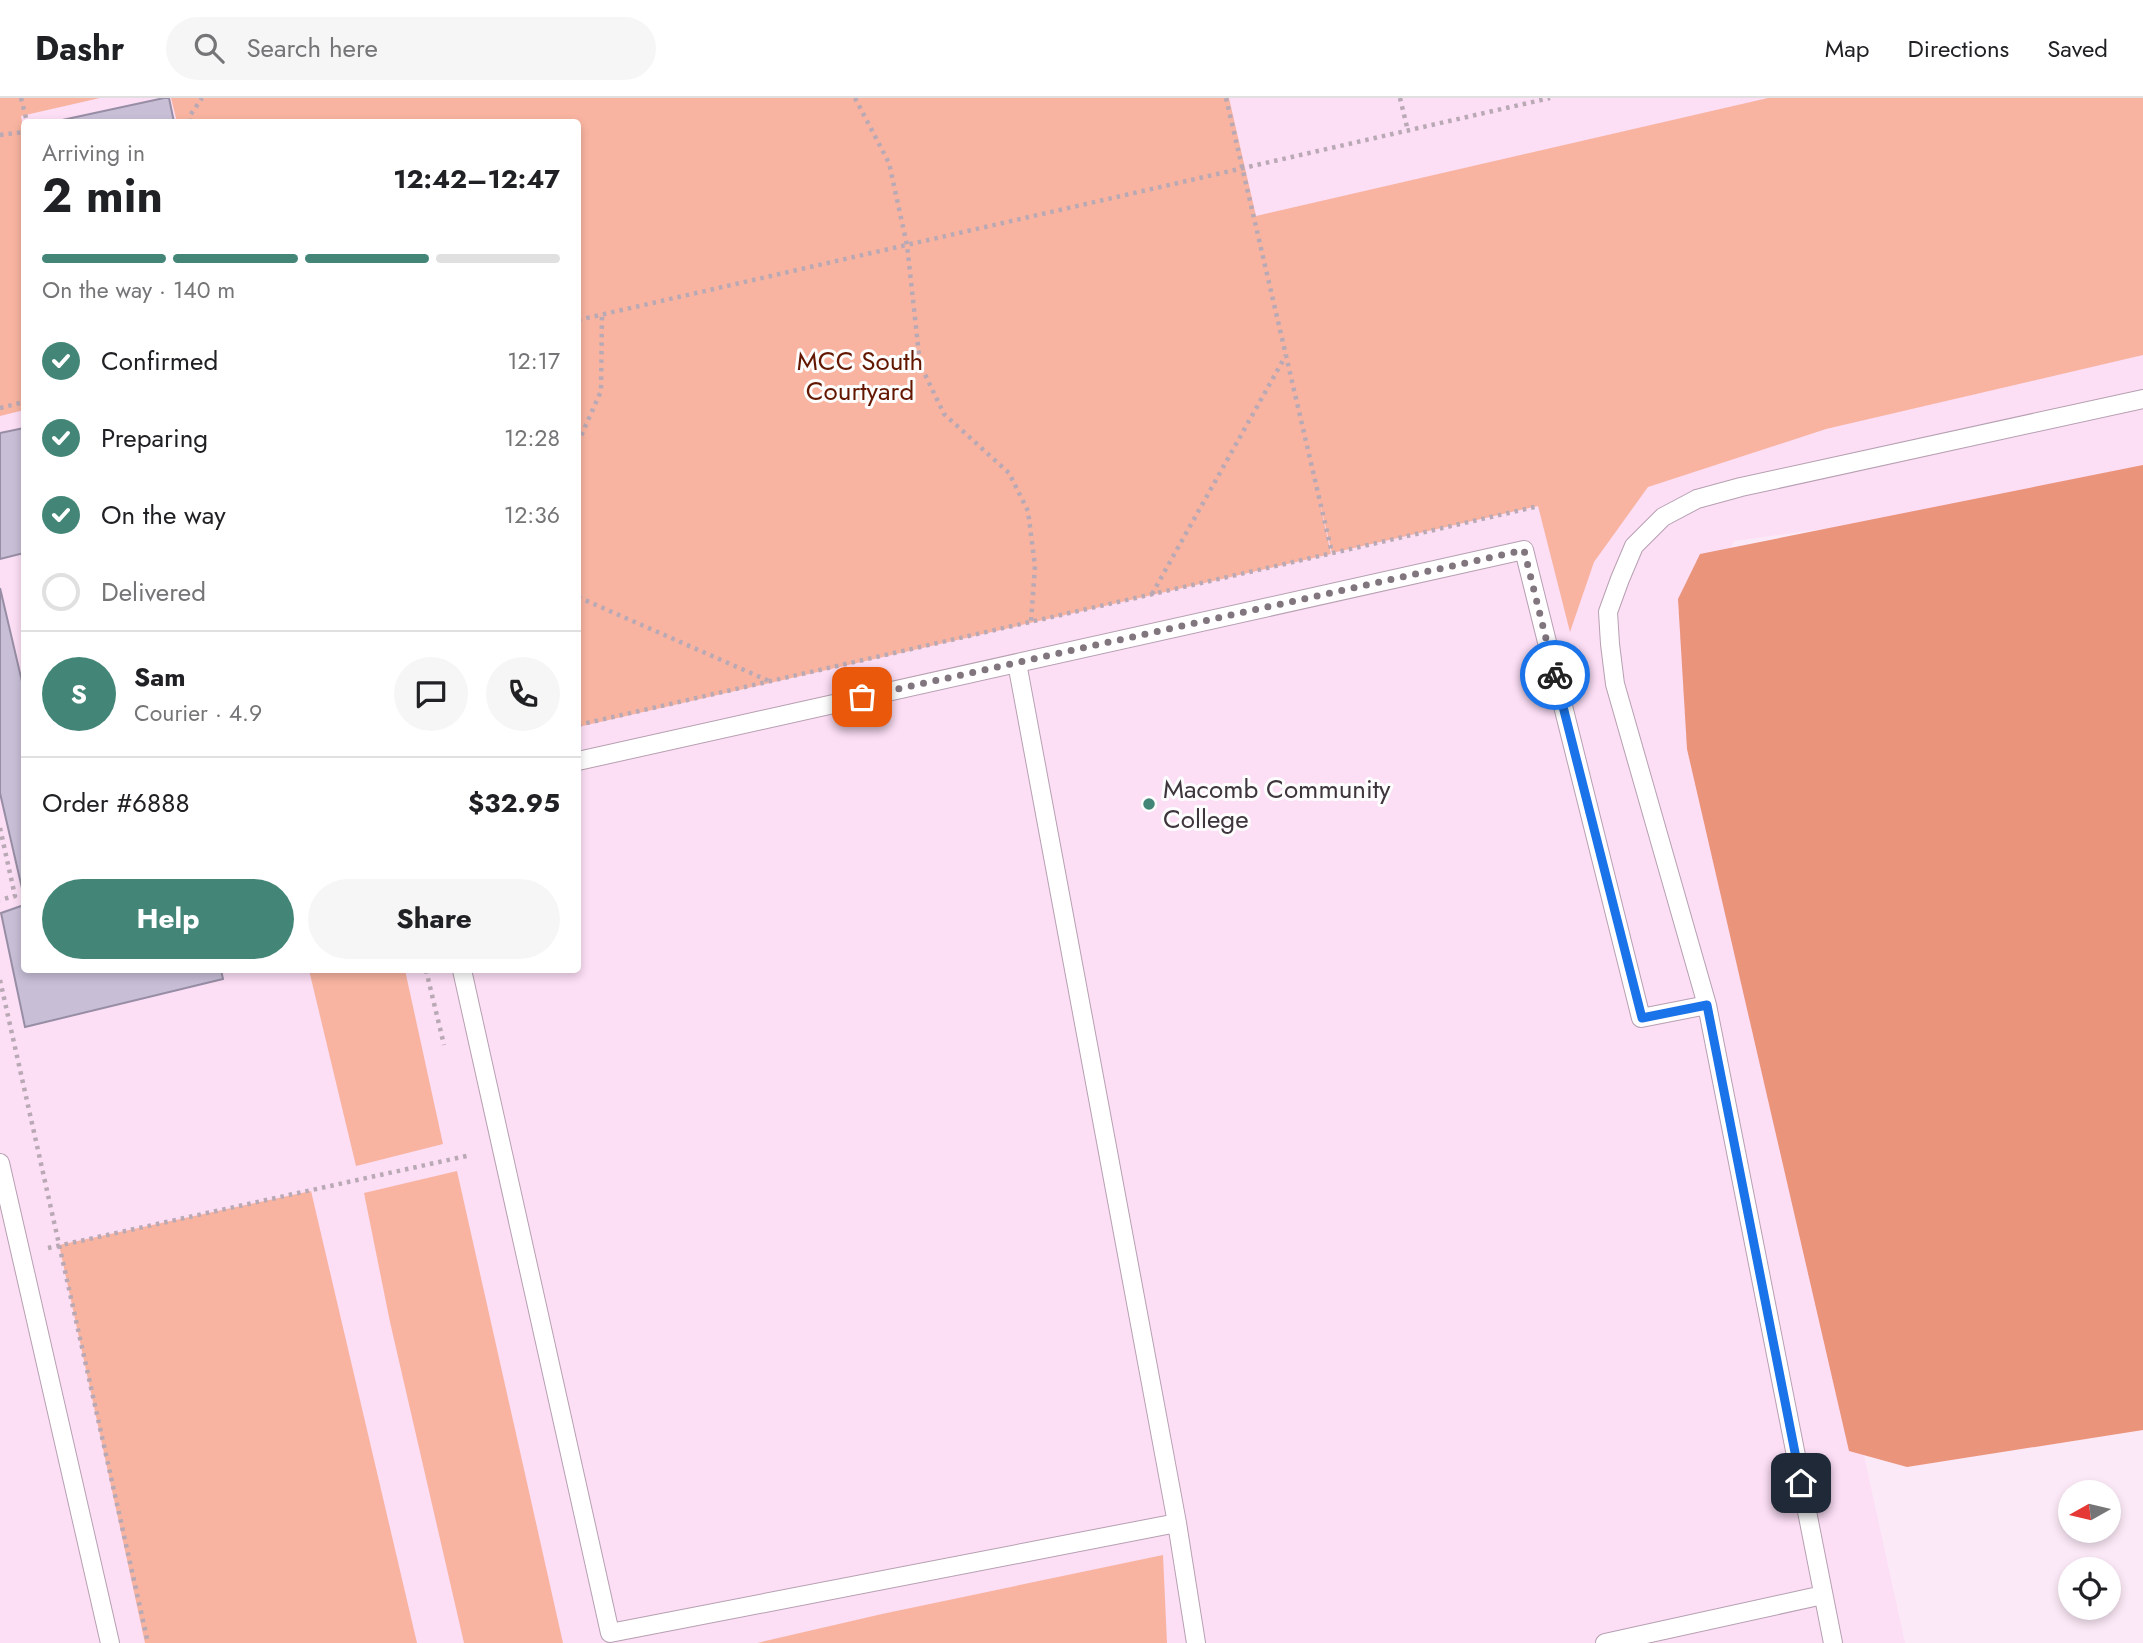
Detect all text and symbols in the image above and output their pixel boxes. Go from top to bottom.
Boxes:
search box [166,17,656,80]
text: Dashr [35,25,124,72]
icon: search [190,29,228,67]
text: Search here [246,29,378,67]
text: Map [1825,31,1870,66]
text: Directions [1908,31,2009,66]
text: Saved [2047,31,2108,66]
text: Arriving in [42,136,145,170]
text: 12:42–12:47 [393,160,560,198]
text: 2 min [42,163,163,229]
text: On the way · 140 m [42,273,235,307]
icon: check [42,342,80,380]
text: Confirmed [101,342,218,380]
park label: MCC South Courtyard [797,342,923,410]
text: 12:17 [507,344,560,378]
icon: check [42,419,80,457]
text: Preparing [101,419,208,457]
text: 12:28 [504,421,560,455]
icon: check [42,496,80,534]
text: On the way [101,496,226,534]
text: 12:36 [504,498,560,532]
text: Delivered [101,573,206,611]
courier [1520,640,1590,710]
icon: bike [1536,656,1574,694]
button: chat [394,657,468,731]
button: phone [486,657,560,731]
text: Sam [134,658,186,696]
pin [832,667,892,727]
text: S [71,675,87,713]
icon: bag [843,678,881,716]
text: Courier · 4.9 [134,696,262,730]
place label: Macomb Community College [1163,770,1391,838]
text: Order #6888 [42,784,190,822]
text: $32.95 [468,784,560,822]
marker: Macomb Community College [1141,796,1157,812]
button: Help [42,879,294,959]
button: Share [308,879,560,959]
pin [1771,1453,1831,1513]
icon: home [1782,1464,1820,1502]
north arrow [2058,1480,2121,1544]
map controls [2058,1480,2121,1620]
button: locate [2058,1557,2121,1620]

